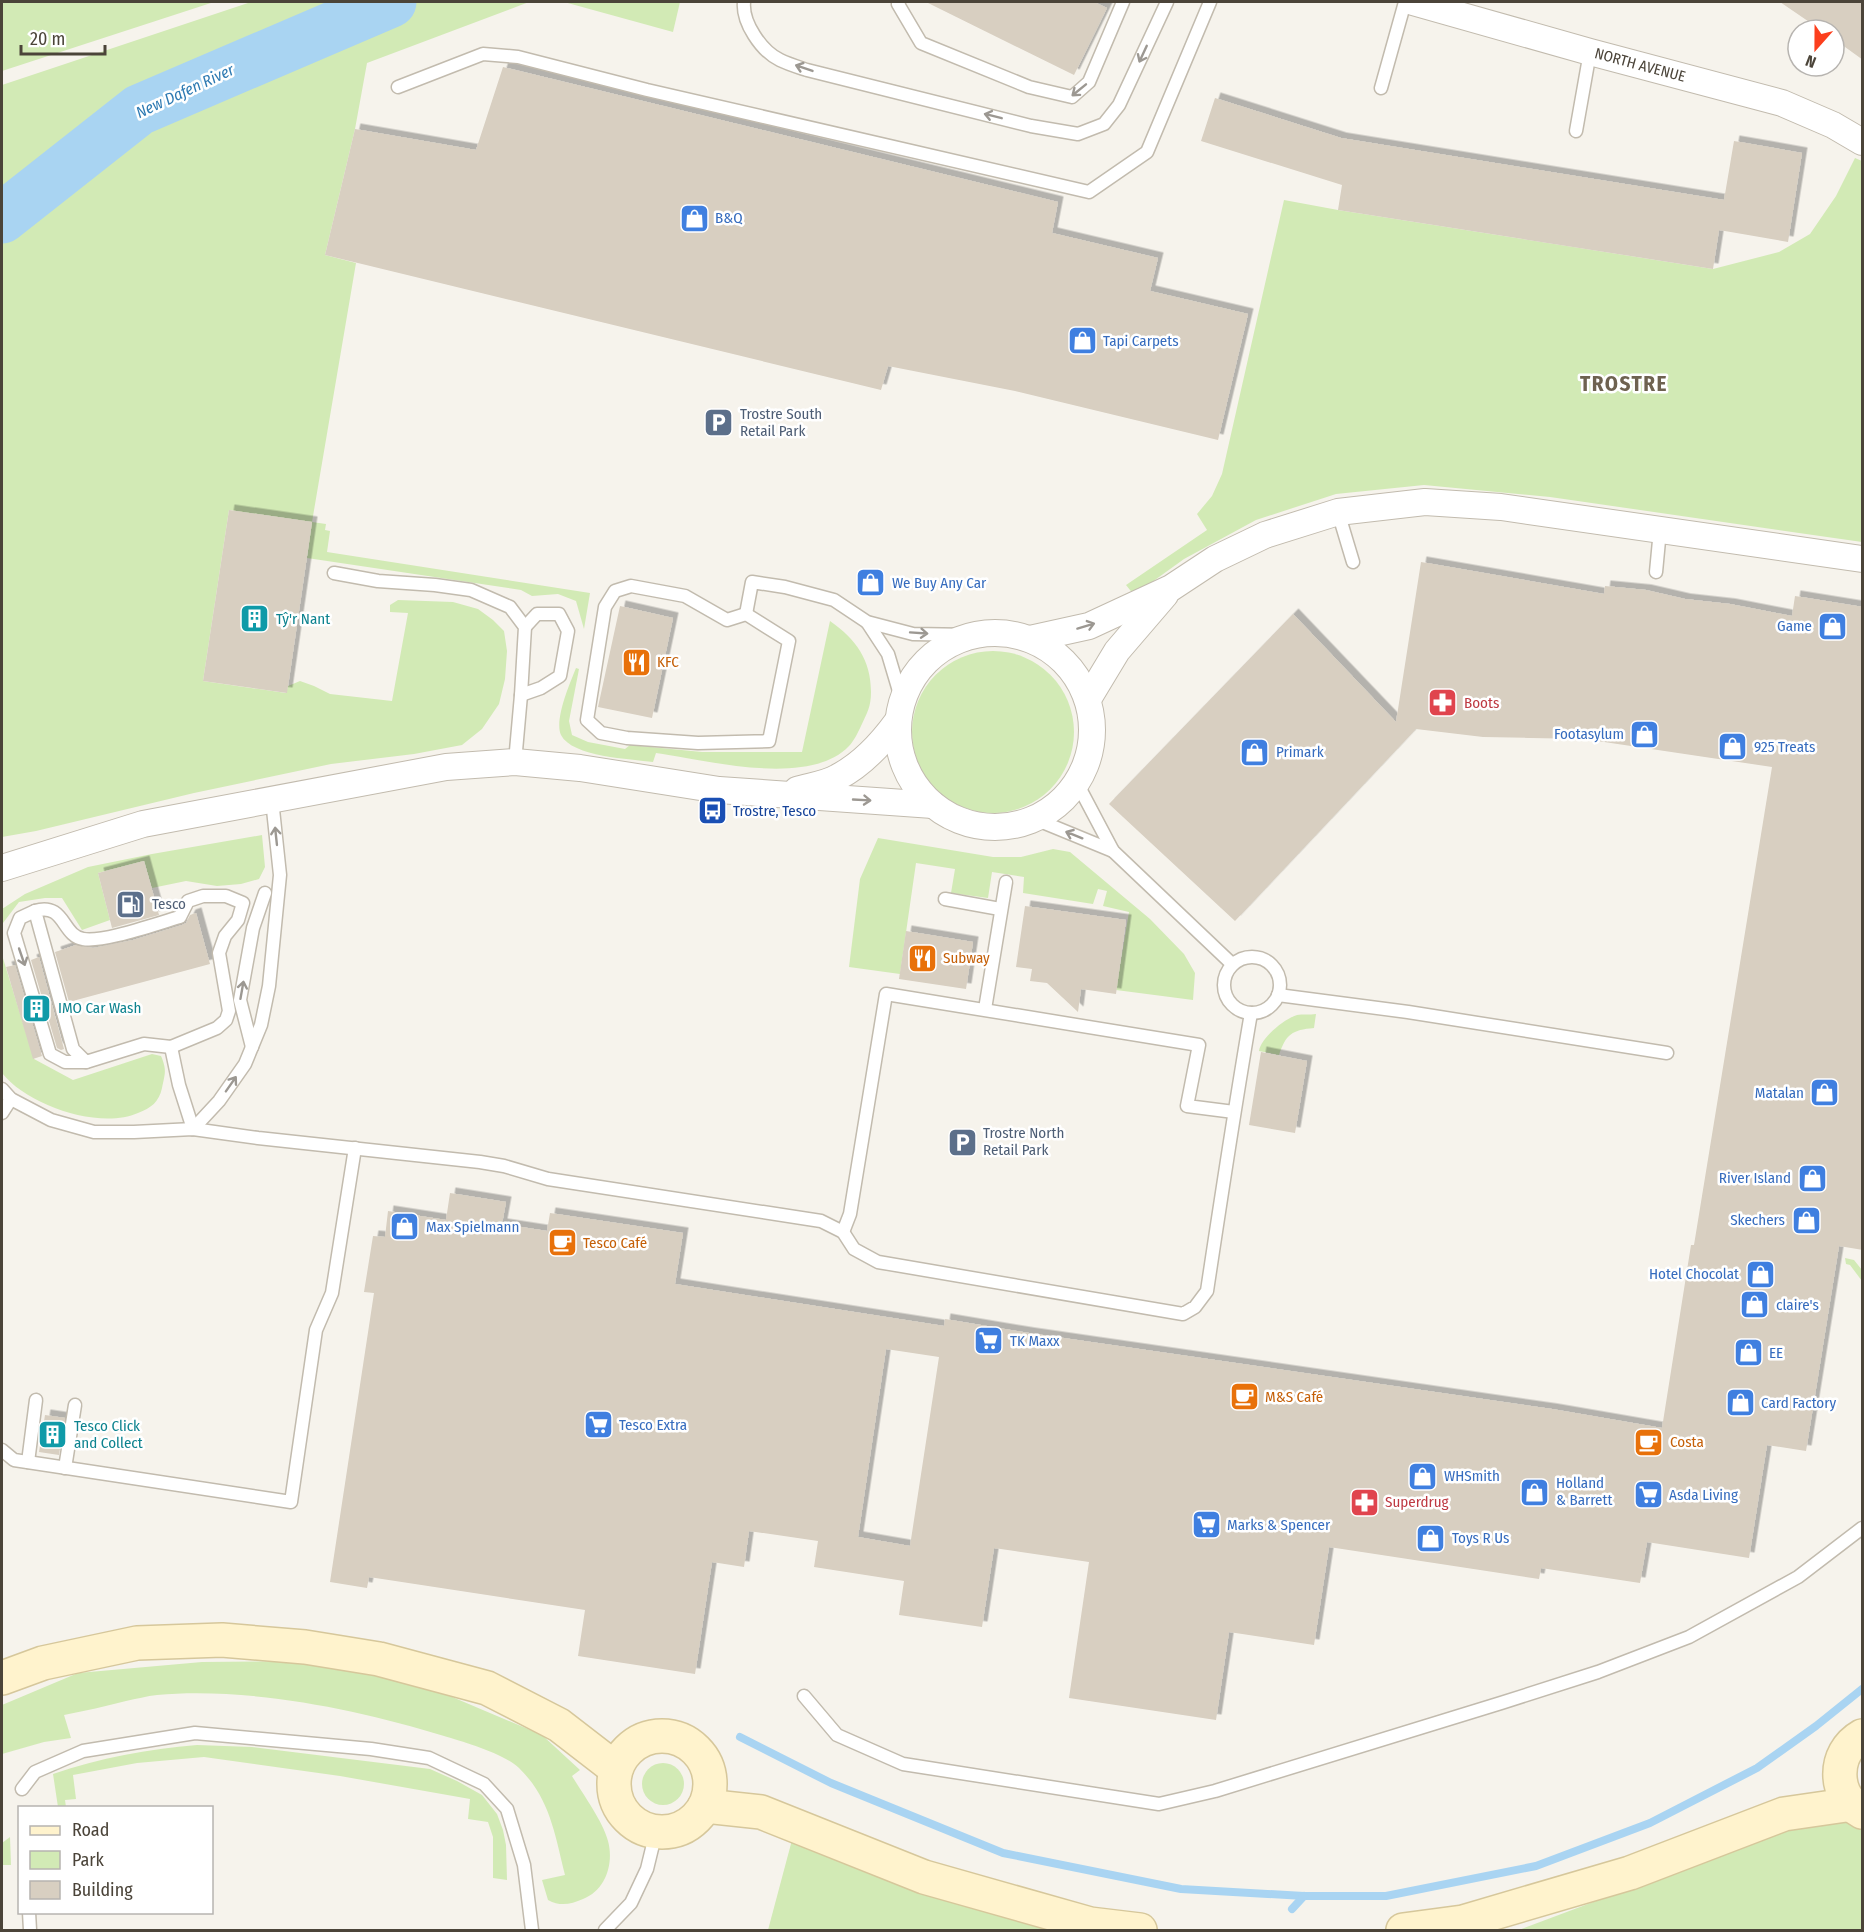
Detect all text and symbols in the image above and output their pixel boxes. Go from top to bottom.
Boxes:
scale bar [21,18,105,56]
north arrow [1786,18,1846,78]
text: 20 m [30,28,65,50]
street label: NORTH AVENUE [1593,44,1687,86]
one-way arrow [1136,45,1148,63]
text: N [1803,51,1819,72]
water label: New Dafen River [133,60,237,122]
one-way arrow [795,62,813,73]
one-way arrow [1071,84,1087,97]
one-way arrow [983,110,1002,122]
shop icon: B&Q [678,202,710,234]
place label: B&Q [715,209,743,227]
shop icon: Tapi Carpets [1066,325,1098,357]
place label: Tapi Carpets [1103,332,1179,350]
district label: TROSTRE [1580,371,1668,397]
place label: Trostre South Retail Park [740,405,822,440]
parking icon: Trostre South Retail Park [703,407,735,439]
shop icon: We Buy Any Car [855,567,887,599]
place label: We Buy Any Car [892,574,987,592]
building icon: Tŷ'r Nant [239,603,271,635]
place label: Tŷ'r Nant [276,610,330,628]
shop icon: Game [1817,610,1849,642]
place label: Game [1777,617,1812,635]
one-way arrow [1076,620,1095,631]
one-way arrow [909,628,928,639]
restaurant icon: KFC [620,646,652,678]
place label: KFC [657,653,679,671]
pharmacy icon: Boots [1427,687,1459,719]
place label: Boots [1464,694,1499,712]
shop icon: Footasylum [1629,718,1661,750]
place label: Footasylum [1554,725,1624,743]
shop icon: 925 Treats [1717,731,1749,763]
shop icon: Primark [1239,736,1271,768]
place label: 925 Treats [1754,738,1815,756]
place label: Primark [1276,743,1324,761]
one-way arrow [851,794,871,805]
bus stop icon: Trostre, Tesco [696,795,728,827]
place label: Trostre, Tesco [733,802,816,820]
one-way arrow [270,826,281,846]
one-way arrow [1065,829,1084,840]
fuel station icon: Tesco [115,888,147,920]
place label: Tesco [152,895,186,913]
restaurant icon: Subway [906,942,938,974]
one-way arrow [17,948,28,966]
place label: Subway [943,949,990,967]
one-way arrow [237,980,248,1000]
building icon: IMO Car Wash [21,992,53,1024]
place label: IMO Car Wash [58,999,141,1017]
one-way arrow [225,1077,237,1093]
shop icon: Matalan [1809,1077,1841,1109]
place label: Matalan [1755,1084,1804,1102]
place label: Trostre North Retail Park [983,1124,1064,1159]
parking icon: Trostre North Retail Park [946,1126,978,1158]
shop icon: River Island [1796,1162,1828,1194]
place label: River Island [1719,1169,1791,1187]
shop icon: Skechers [1790,1204,1822,1236]
shop icon: Max Spielmann [389,1211,421,1243]
place label: Skechers [1730,1211,1785,1229]
place label: Max Spielmann [426,1218,519,1236]
cafe icon: Tesco Café [546,1227,578,1259]
place label: Tesco Café [583,1234,647,1252]
shop icon: Hotel Chocolat [1744,1258,1776,1290]
place label: Hotel Chocolat [1649,1265,1739,1283]
shop icon: claire's [1739,1289,1771,1321]
place label: claire's [1776,1296,1819,1314]
supermarket icon: TK Maxx [973,1325,1005,1357]
place label: TK Maxx [1010,1332,1060,1350]
shop icon: EE [1732,1337,1764,1369]
place label: EE [1769,1344,1783,1362]
cafe icon: M&S Café [1228,1381,1260,1413]
shop icon: Card Factory [1724,1387,1756,1419]
place label: M&S Café [1265,1388,1323,1406]
place label: Card Factory [1761,1394,1836,1412]
supermarket icon: Tesco Extra [582,1409,614,1441]
place label: Tesco Extra [619,1416,687,1434]
place label: Tesco Click and Collect [74,1417,143,1452]
building icon: Tesco Click and Collect [37,1419,69,1451]
cafe icon: Costa [1633,1426,1665,1458]
place label: Costa [1670,1433,1704,1451]
shop icon: WHSmith [1407,1460,1439,1492]
place label: WHSmith [1444,1467,1500,1485]
place label: Holland & Barrett [1556,1474,1612,1509]
shop icon: Holland & Barrett [1519,1476,1551,1508]
supermarket icon: Asda Living [1632,1479,1664,1511]
pharmacy icon: Superdrug [1348,1486,1380,1518]
place label: Asda Living [1669,1486,1738,1504]
place label: Superdrug [1385,1493,1449,1511]
supermarket icon: Marks & Spencer [1190,1509,1222,1541]
place label: Marks & Spencer [1227,1516,1331,1534]
shop icon: Toys R Us [1415,1522,1447,1554]
place label: Toys R Us [1452,1529,1509,1547]
legend [18,1806,213,1914]
text: Road [72,1819,109,1841]
text: Park [72,1849,105,1871]
text: Building [72,1879,133,1901]

